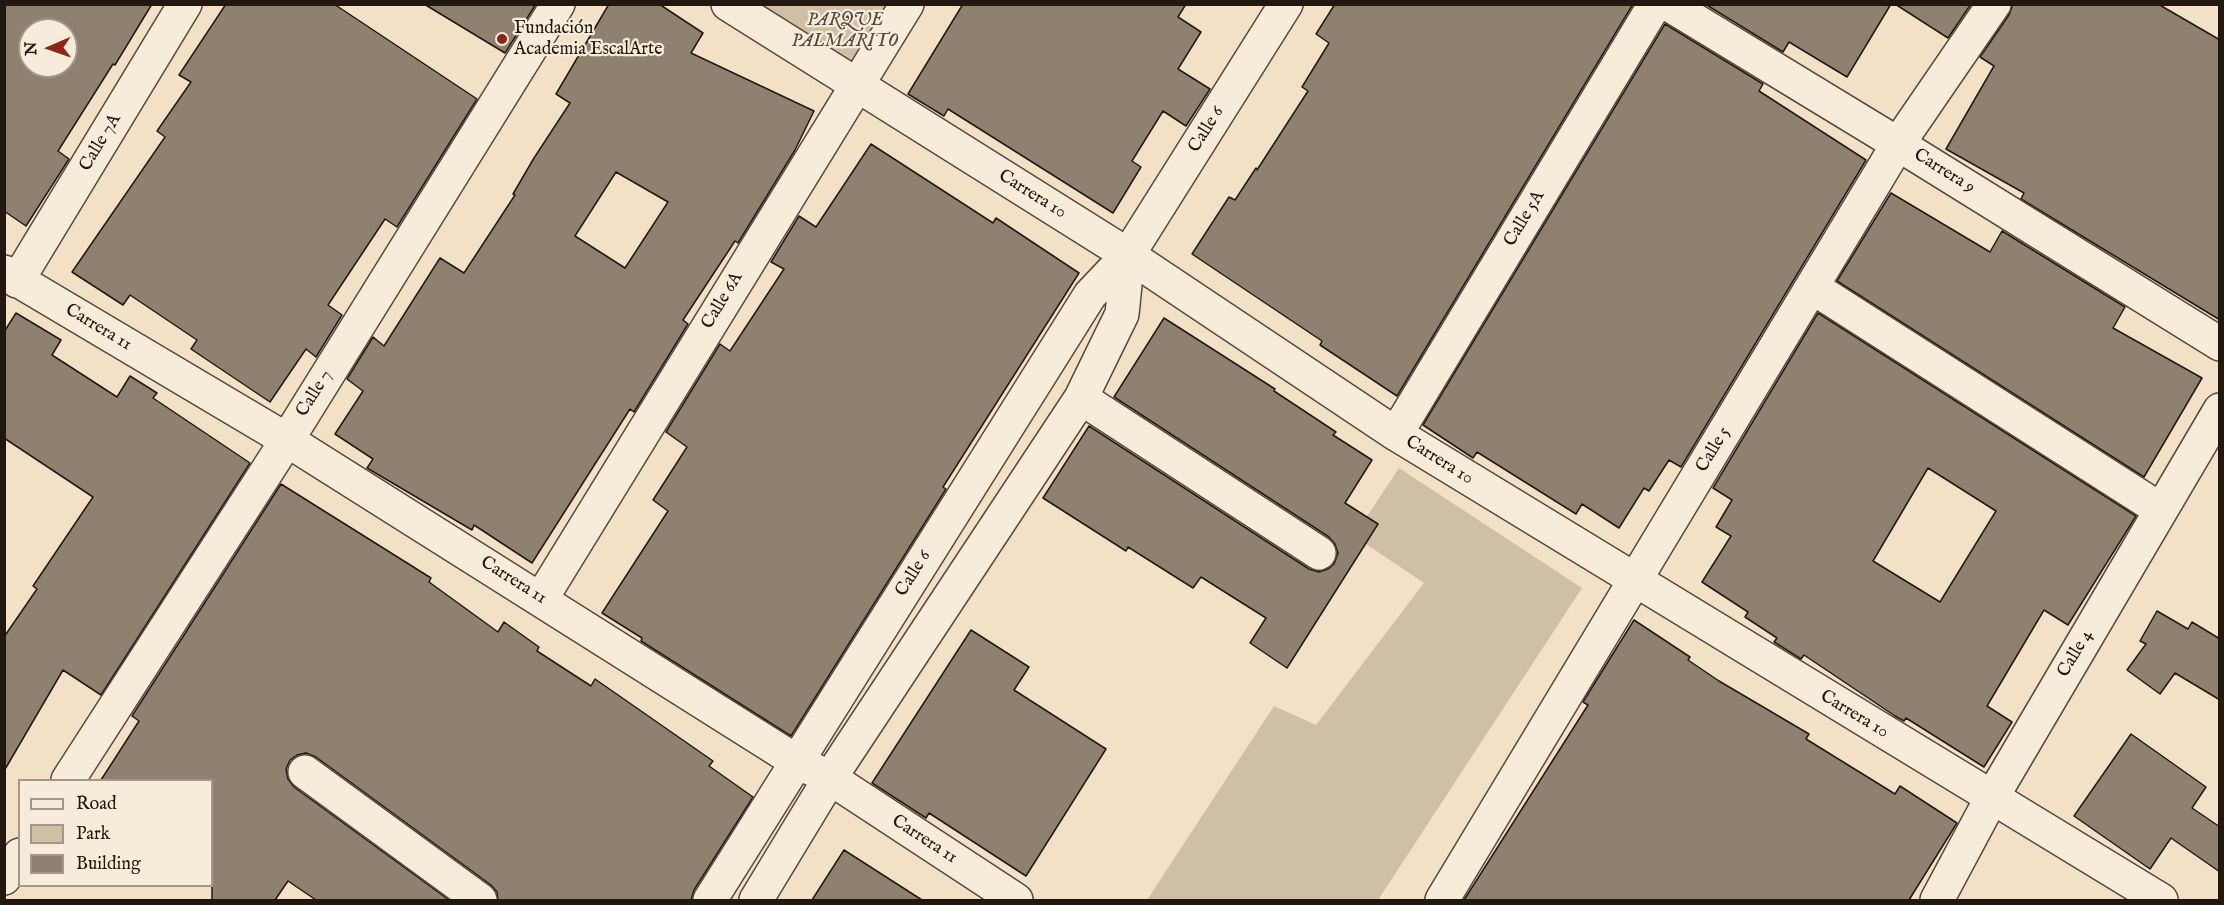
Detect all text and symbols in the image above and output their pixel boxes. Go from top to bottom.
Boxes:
park label: PARQUE PALMARITO [792,10,898,52]
north arrow [18,18,78,78]
place label: Fundación Academia EscalArte [514,18,662,60]
marker: Fundación Academia EscalArte [495,32,509,46]
text: N [22,41,42,56]
street label: Calle 6 [1185,103,1229,157]
street label: Calle 7A [75,110,127,176]
street label: Carrera 9 [1909,145,1979,199]
street label: Carrera 10 [994,166,1070,224]
street label: Calle 5A [1500,187,1550,251]
street label: Calle 6A [698,269,748,333]
street label: Carrera 11 [61,300,135,356]
street label: Calle 7 [292,367,338,421]
street label: Calle 5 [1692,423,1736,477]
street label: Carrera 10 [1401,432,1477,490]
street label: Calle 6 [892,547,936,601]
street label: Carrera 11 [476,552,550,610]
street label: Calle 4 [2053,626,2099,682]
street label: Carrera 10 [1816,686,1892,744]
legend [18,779,213,887]
text: Road [76,793,117,816]
street label: Carrera 11 [887,811,961,869]
text: Park [76,823,110,846]
text: Building [76,853,141,876]

